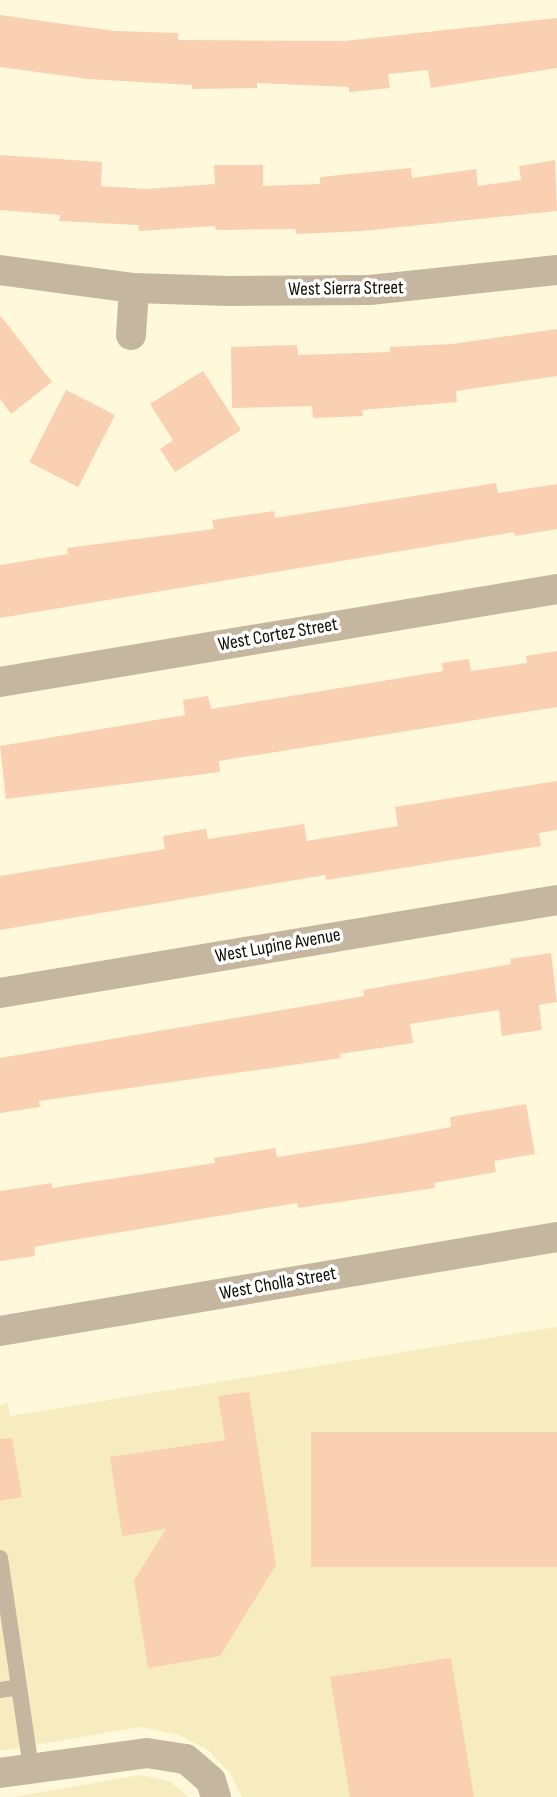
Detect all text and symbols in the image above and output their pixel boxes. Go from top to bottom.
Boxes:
street label: West Sierra Street [288,277,404,301]
street label: West Cortez Street [216,613,340,657]
street label: West Lupine Avenue [214,924,342,968]
street label: West Cholla Street [218,1263,338,1305]

